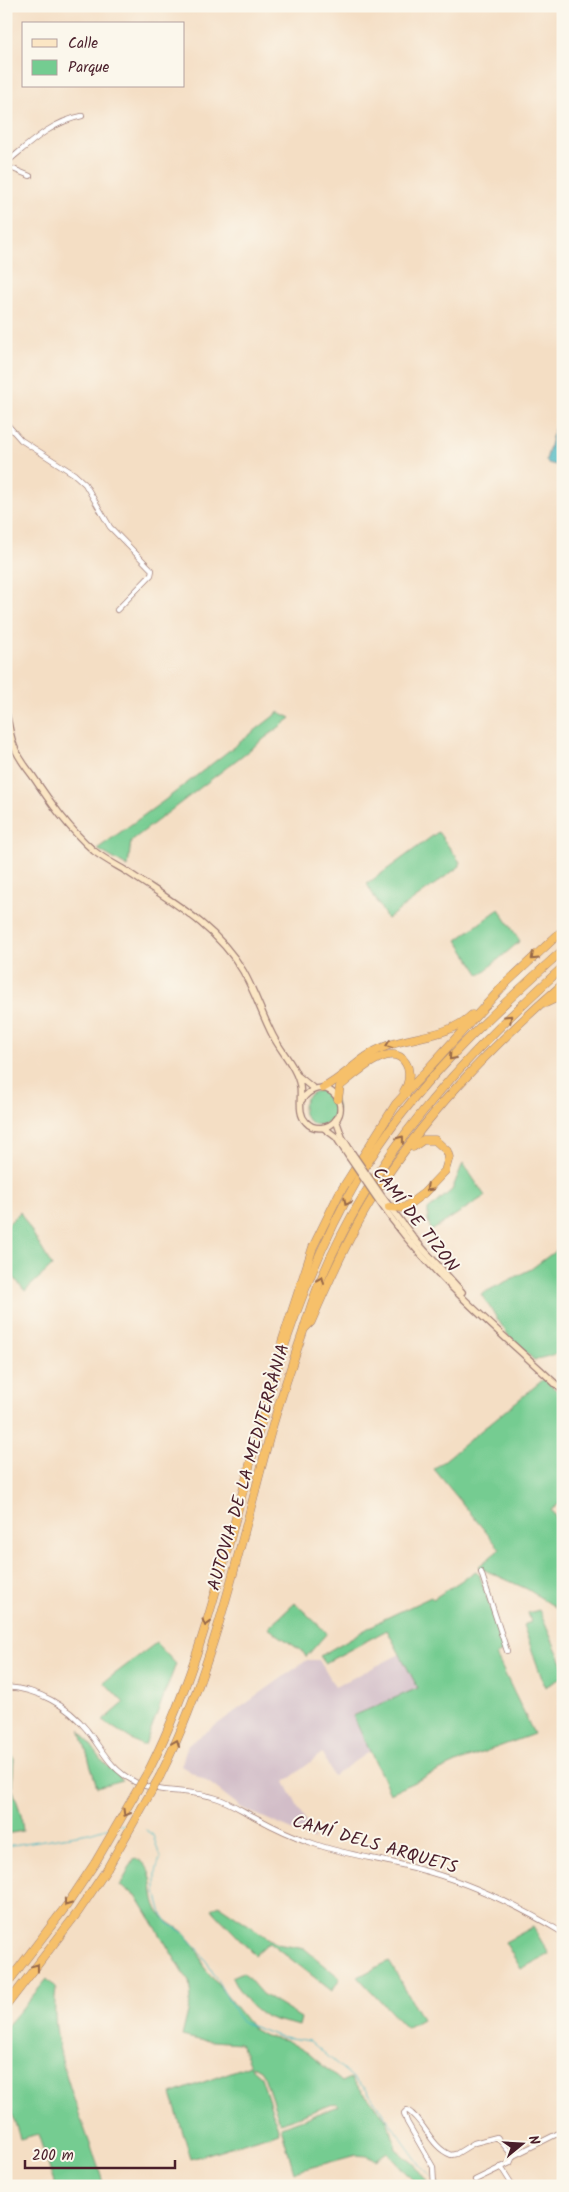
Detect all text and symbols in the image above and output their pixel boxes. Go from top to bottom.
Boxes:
legend [22,22,185,88]
text: Calle [68,32,98,56]
text: Parque [68,56,109,80]
one-way arrow [531,951,540,960]
one-way arrow [503,1014,512,1023]
one-way arrow [385,1040,394,1050]
one-way arrow [449,1051,458,1060]
one-way arrow [395,1135,404,1144]
street label: CAMÍ DE TIZON [364,1161,466,1279]
one-way arrow [425,1183,434,1192]
one-way arrow [343,1197,353,1206]
one-way arrow [315,1276,326,1285]
street label: AUTOVIA DE LA MEDITERRÀNIA [200,1340,299,1594]
one-way arrow [202,1619,212,1627]
one-way arrow [170,1739,180,1748]
one-way arrow [122,1808,132,1817]
street label: CAMÍ DELS ARQUETS [288,1808,461,1883]
one-way arrow [64,1898,74,1907]
one-way arrow [30,1963,39,1973]
north arrow [496,2120,546,2170]
text: N [522,2133,545,2148]
scale bar [25,2137,175,2169]
text: 200 m [32,2144,74,2168]

